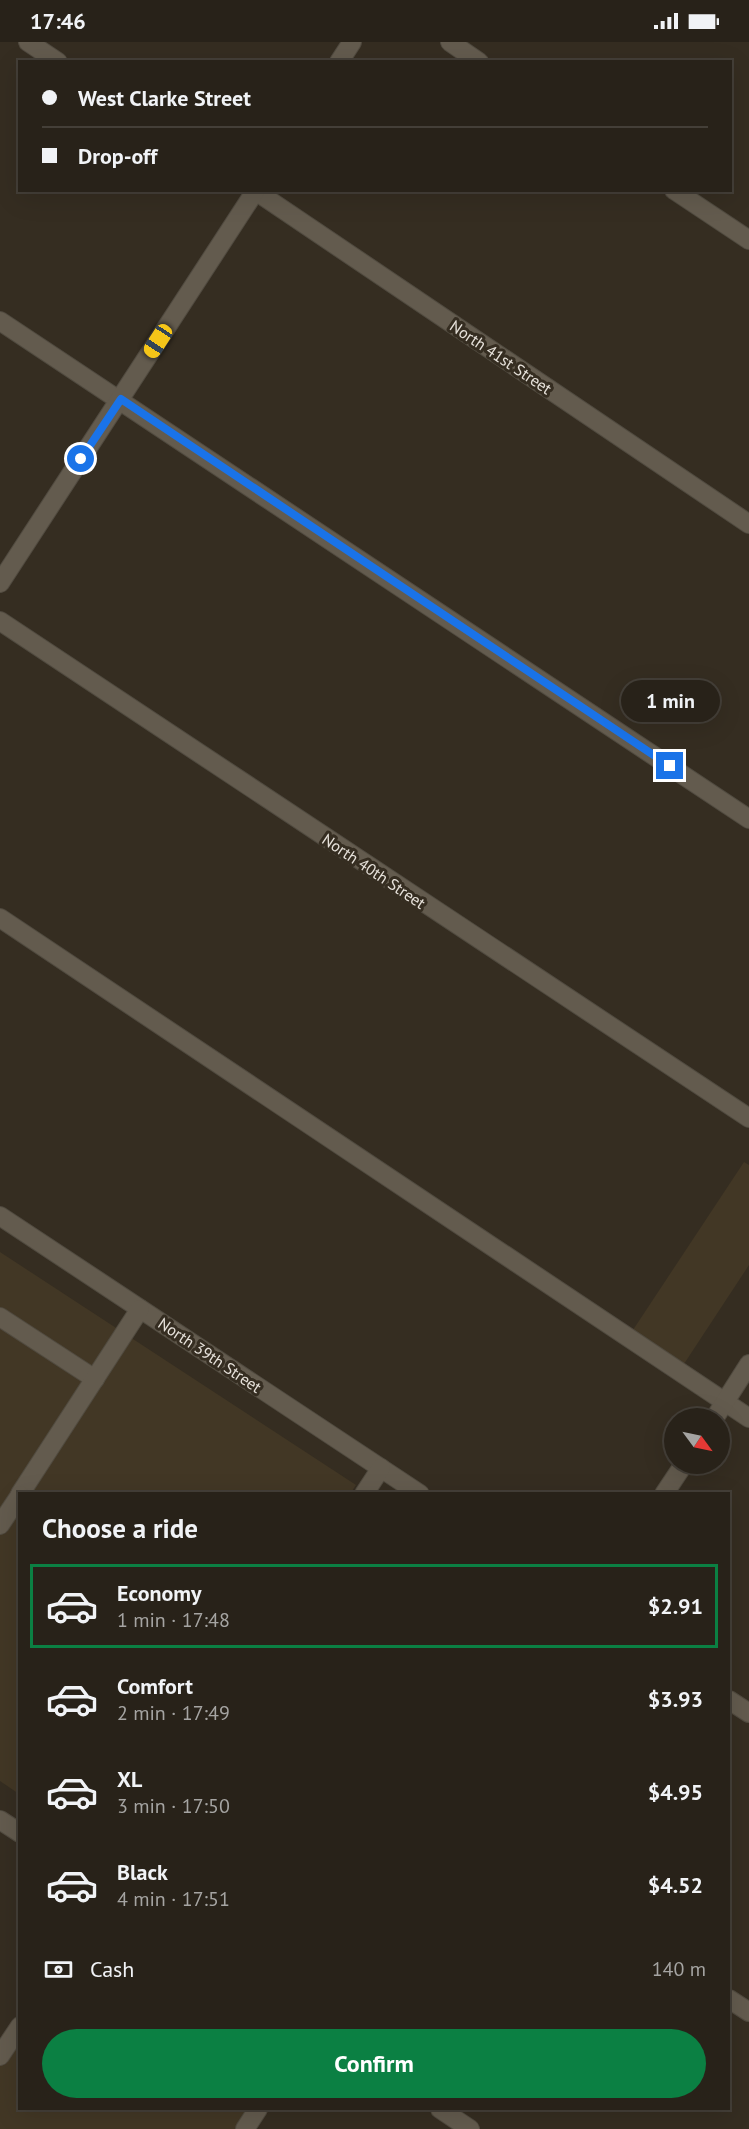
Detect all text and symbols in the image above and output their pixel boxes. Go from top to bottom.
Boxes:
text: 17:46 [30,7,86,35]
text: West Clarke Street [78,84,251,112]
text: Drop-off [78,142,157,170]
street label: North 41st Street [446,316,556,399]
car [141,321,175,361]
route start [67,445,94,472]
callout: 1 min [620,679,720,721]
text: 1 min [646,688,695,714]
route end [656,752,683,779]
street label: North 40th Street [318,829,430,913]
street label: North 39th Street [154,1313,266,1397]
north arrow [664,1408,730,1474]
map controls [664,1408,730,1474]
text: Choose a ride [42,1511,198,1545]
icon: car [45,1579,99,1633]
text: Economy [117,1579,201,1607]
text: $2.91 [648,1592,703,1620]
text: 1 min · 17:48 [117,1607,230,1633]
icon: car [45,1672,99,1726]
text: Comfort [117,1672,193,1700]
text: $3.93 [648,1685,703,1713]
text: 2 min · 17:49 [117,1700,230,1726]
icon: car [45,1765,99,1819]
text: XL [117,1765,142,1793]
text: $4.95 [648,1778,703,1806]
text: 3 min · 17:50 [117,1793,230,1819]
icon: car [45,1858,99,1912]
text: Black [117,1858,168,1886]
text: $4.52 [648,1871,703,1899]
text: 4 min · 17:51 [117,1886,230,1912]
icon: cash [42,1953,75,1986]
text: Cash [90,1955,134,1983]
text: 140 m [652,1956,706,1982]
button: Confirm [42,2029,706,2098]

